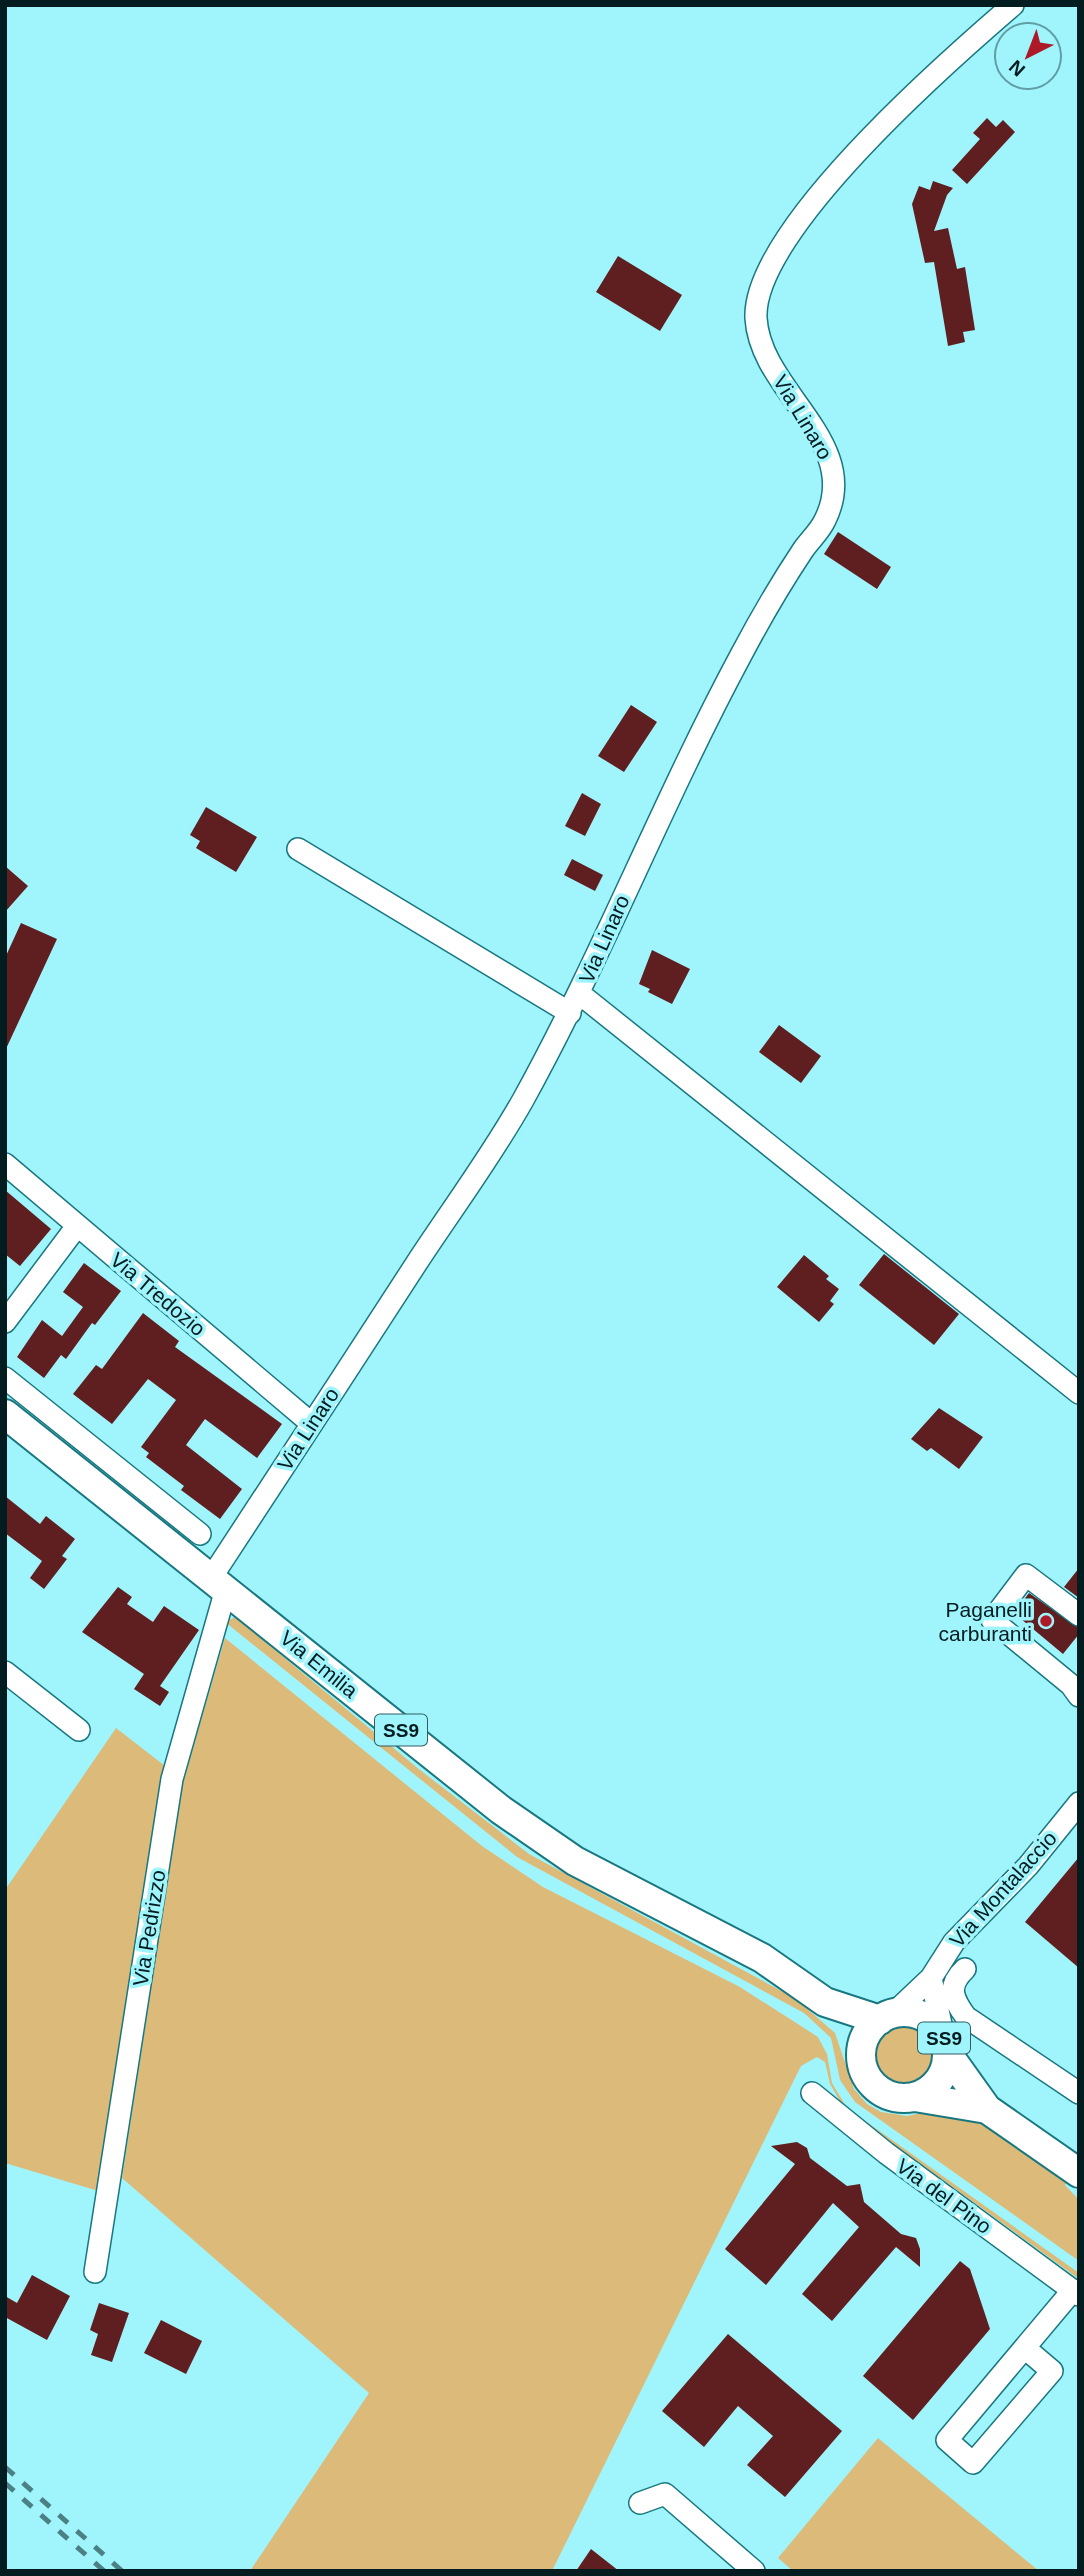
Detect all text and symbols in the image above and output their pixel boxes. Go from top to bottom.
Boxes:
north arrow [993,21,1063,91]
text: N [1005,56,1029,81]
street label: Via Linaro [769,371,837,463]
street label: Via Linaro [574,891,634,987]
street label: Via Tredozio [106,1248,210,1340]
street label: Via Linaro [273,1383,343,1475]
place label: Paganelli carburanti [939,1598,1032,1645]
marker: Paganelli carburanti [1038,1613,1054,1629]
street label: Via Emilia [276,1626,363,1702]
road number: SS9 [375,1714,427,1746]
street label: Via Montalaccio [945,1826,1061,1952]
street label: Via Pedrizzo [128,1868,170,1988]
road number: SS9 [918,2022,970,2054]
street label: Via del Pino [892,2154,996,2238]

